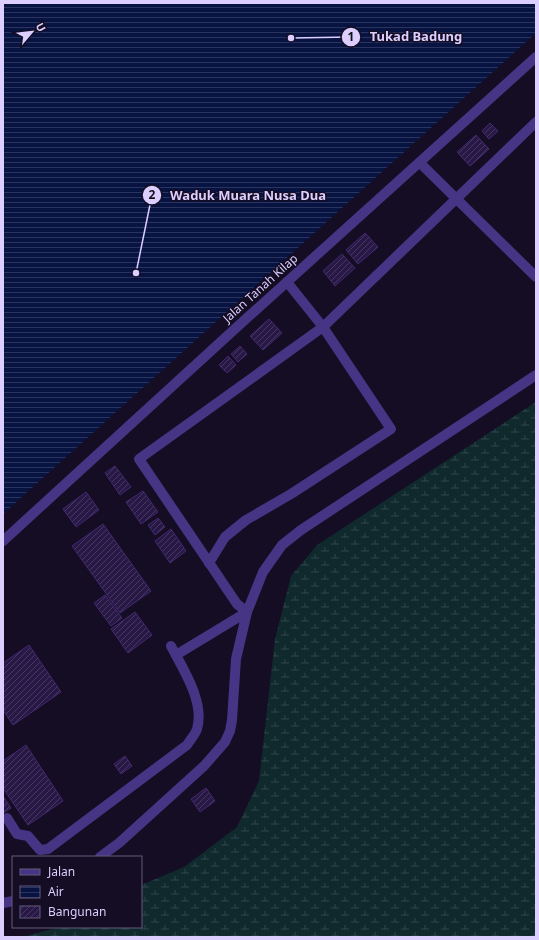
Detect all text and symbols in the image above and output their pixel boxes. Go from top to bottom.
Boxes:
north arrow [12,12,52,52]
text: U [33,20,50,34]
callout: Tukad Badung [341,24,470,49]
text: Tukad Badung [370,27,462,45]
text: 1 [348,28,354,45]
callout: Waduk Muara Nusa Dua [142,183,334,208]
text: 2 [149,186,156,203]
text: Waduk Muara Nusa Dua [170,186,326,204]
street label: Jalan Tanah Kilap [218,250,301,327]
legend [12,856,142,928]
text: Jalan [47,863,75,880]
text: Air [48,883,64,900]
text: Bangunan [48,903,106,920]

